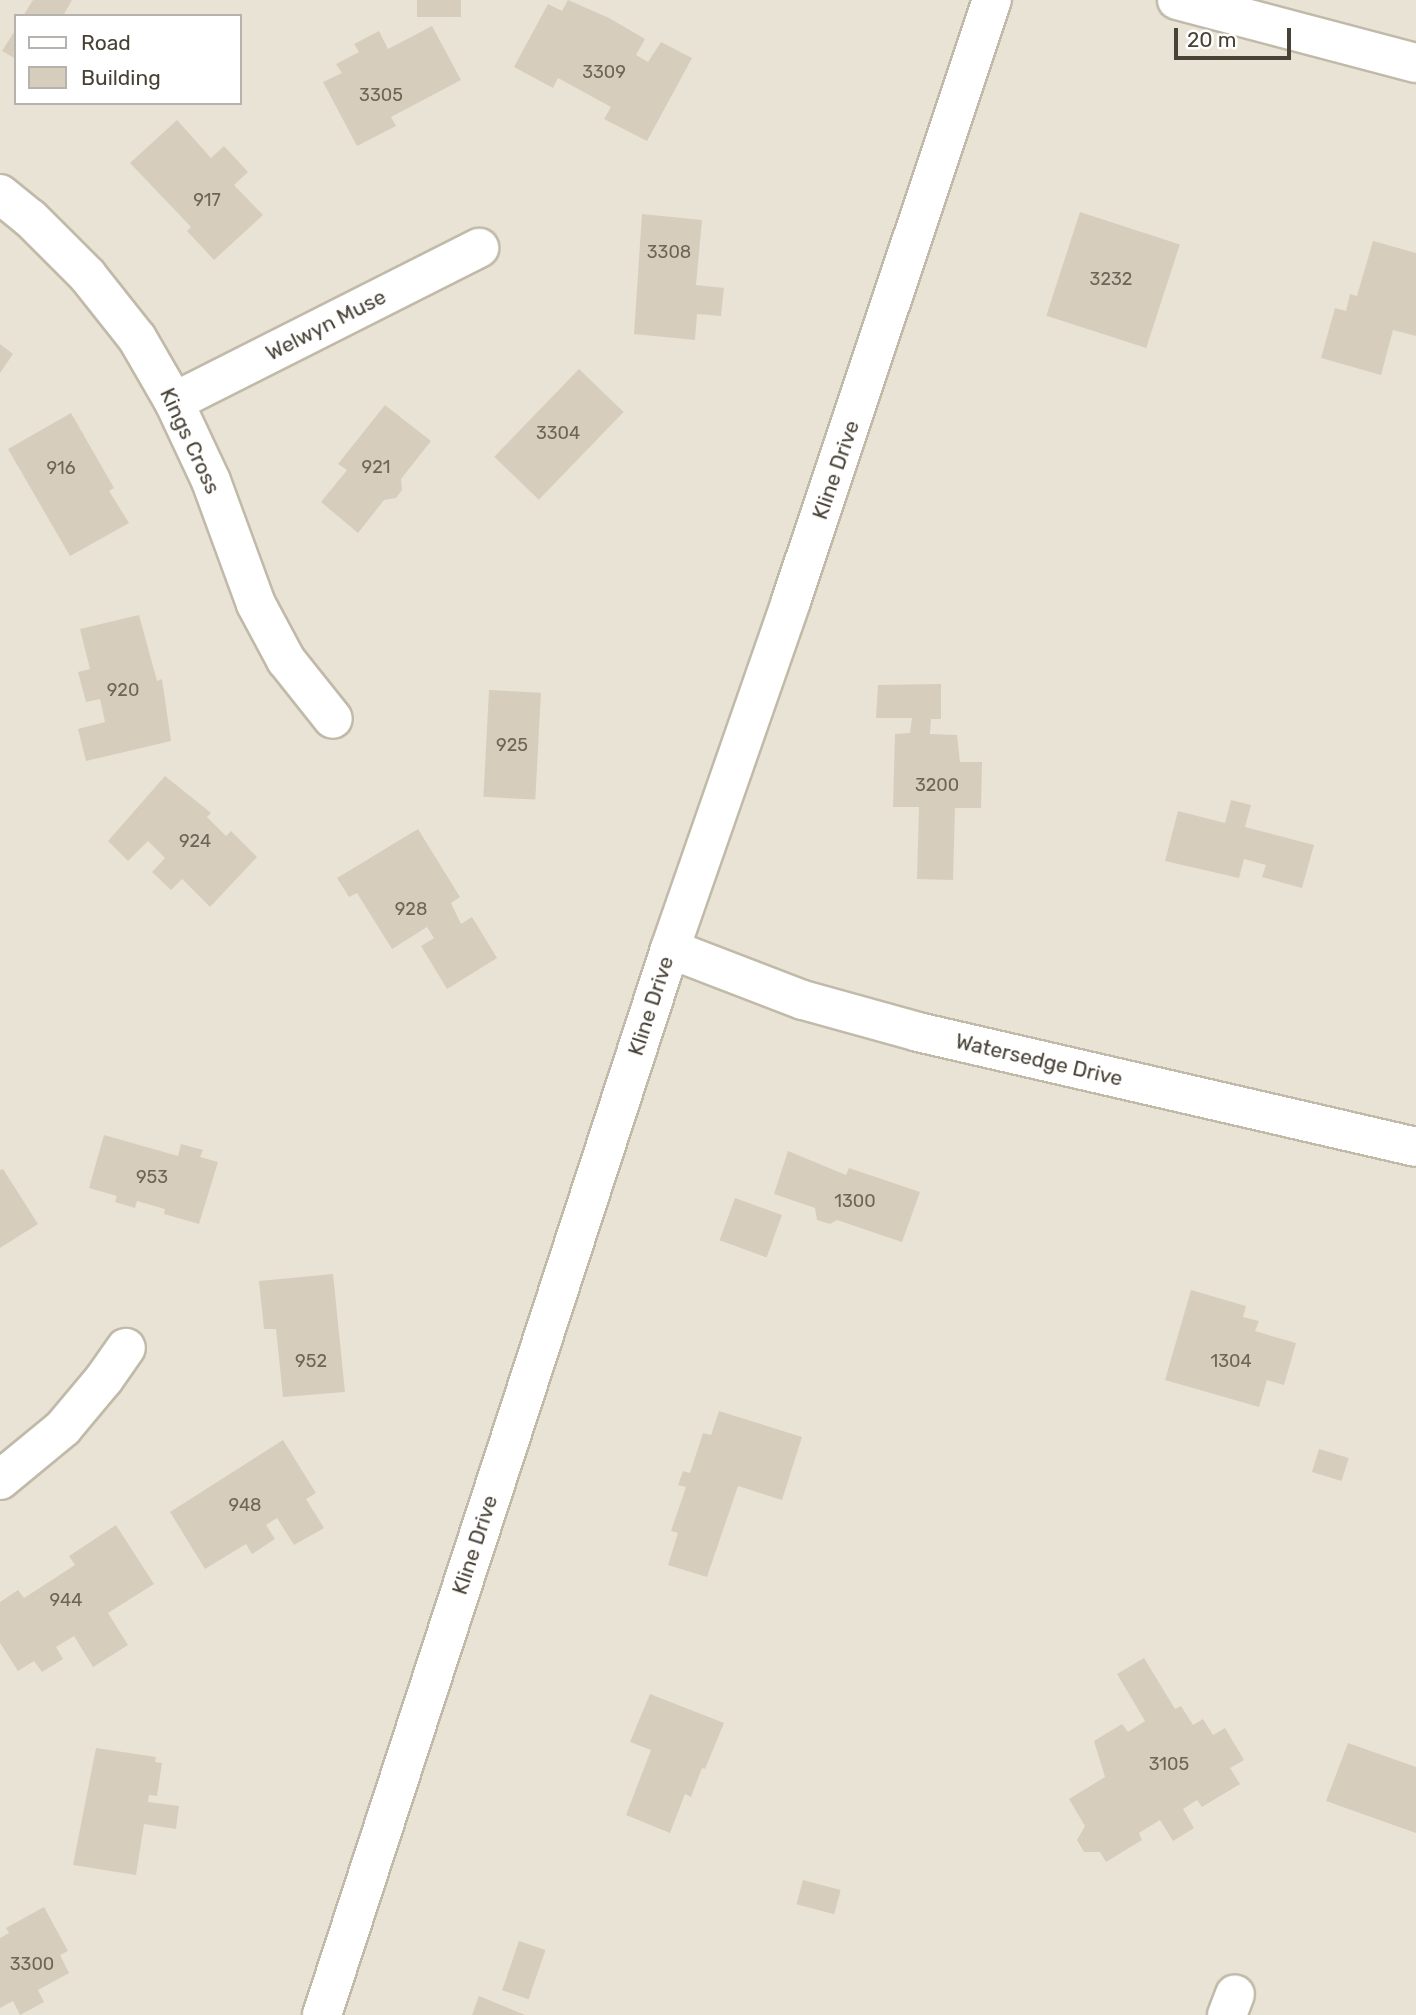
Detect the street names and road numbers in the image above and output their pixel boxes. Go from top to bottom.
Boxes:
street label: Welwyn Muse [262,284,390,366]
street label: Kings Cross [154,384,226,498]
street label: Kline Drive [807,417,865,523]
street label: Kline Drive [623,953,679,1059]
street label: Watersedge Drive [953,1029,1125,1091]
street label: Kline Drive [447,1492,503,1598]

